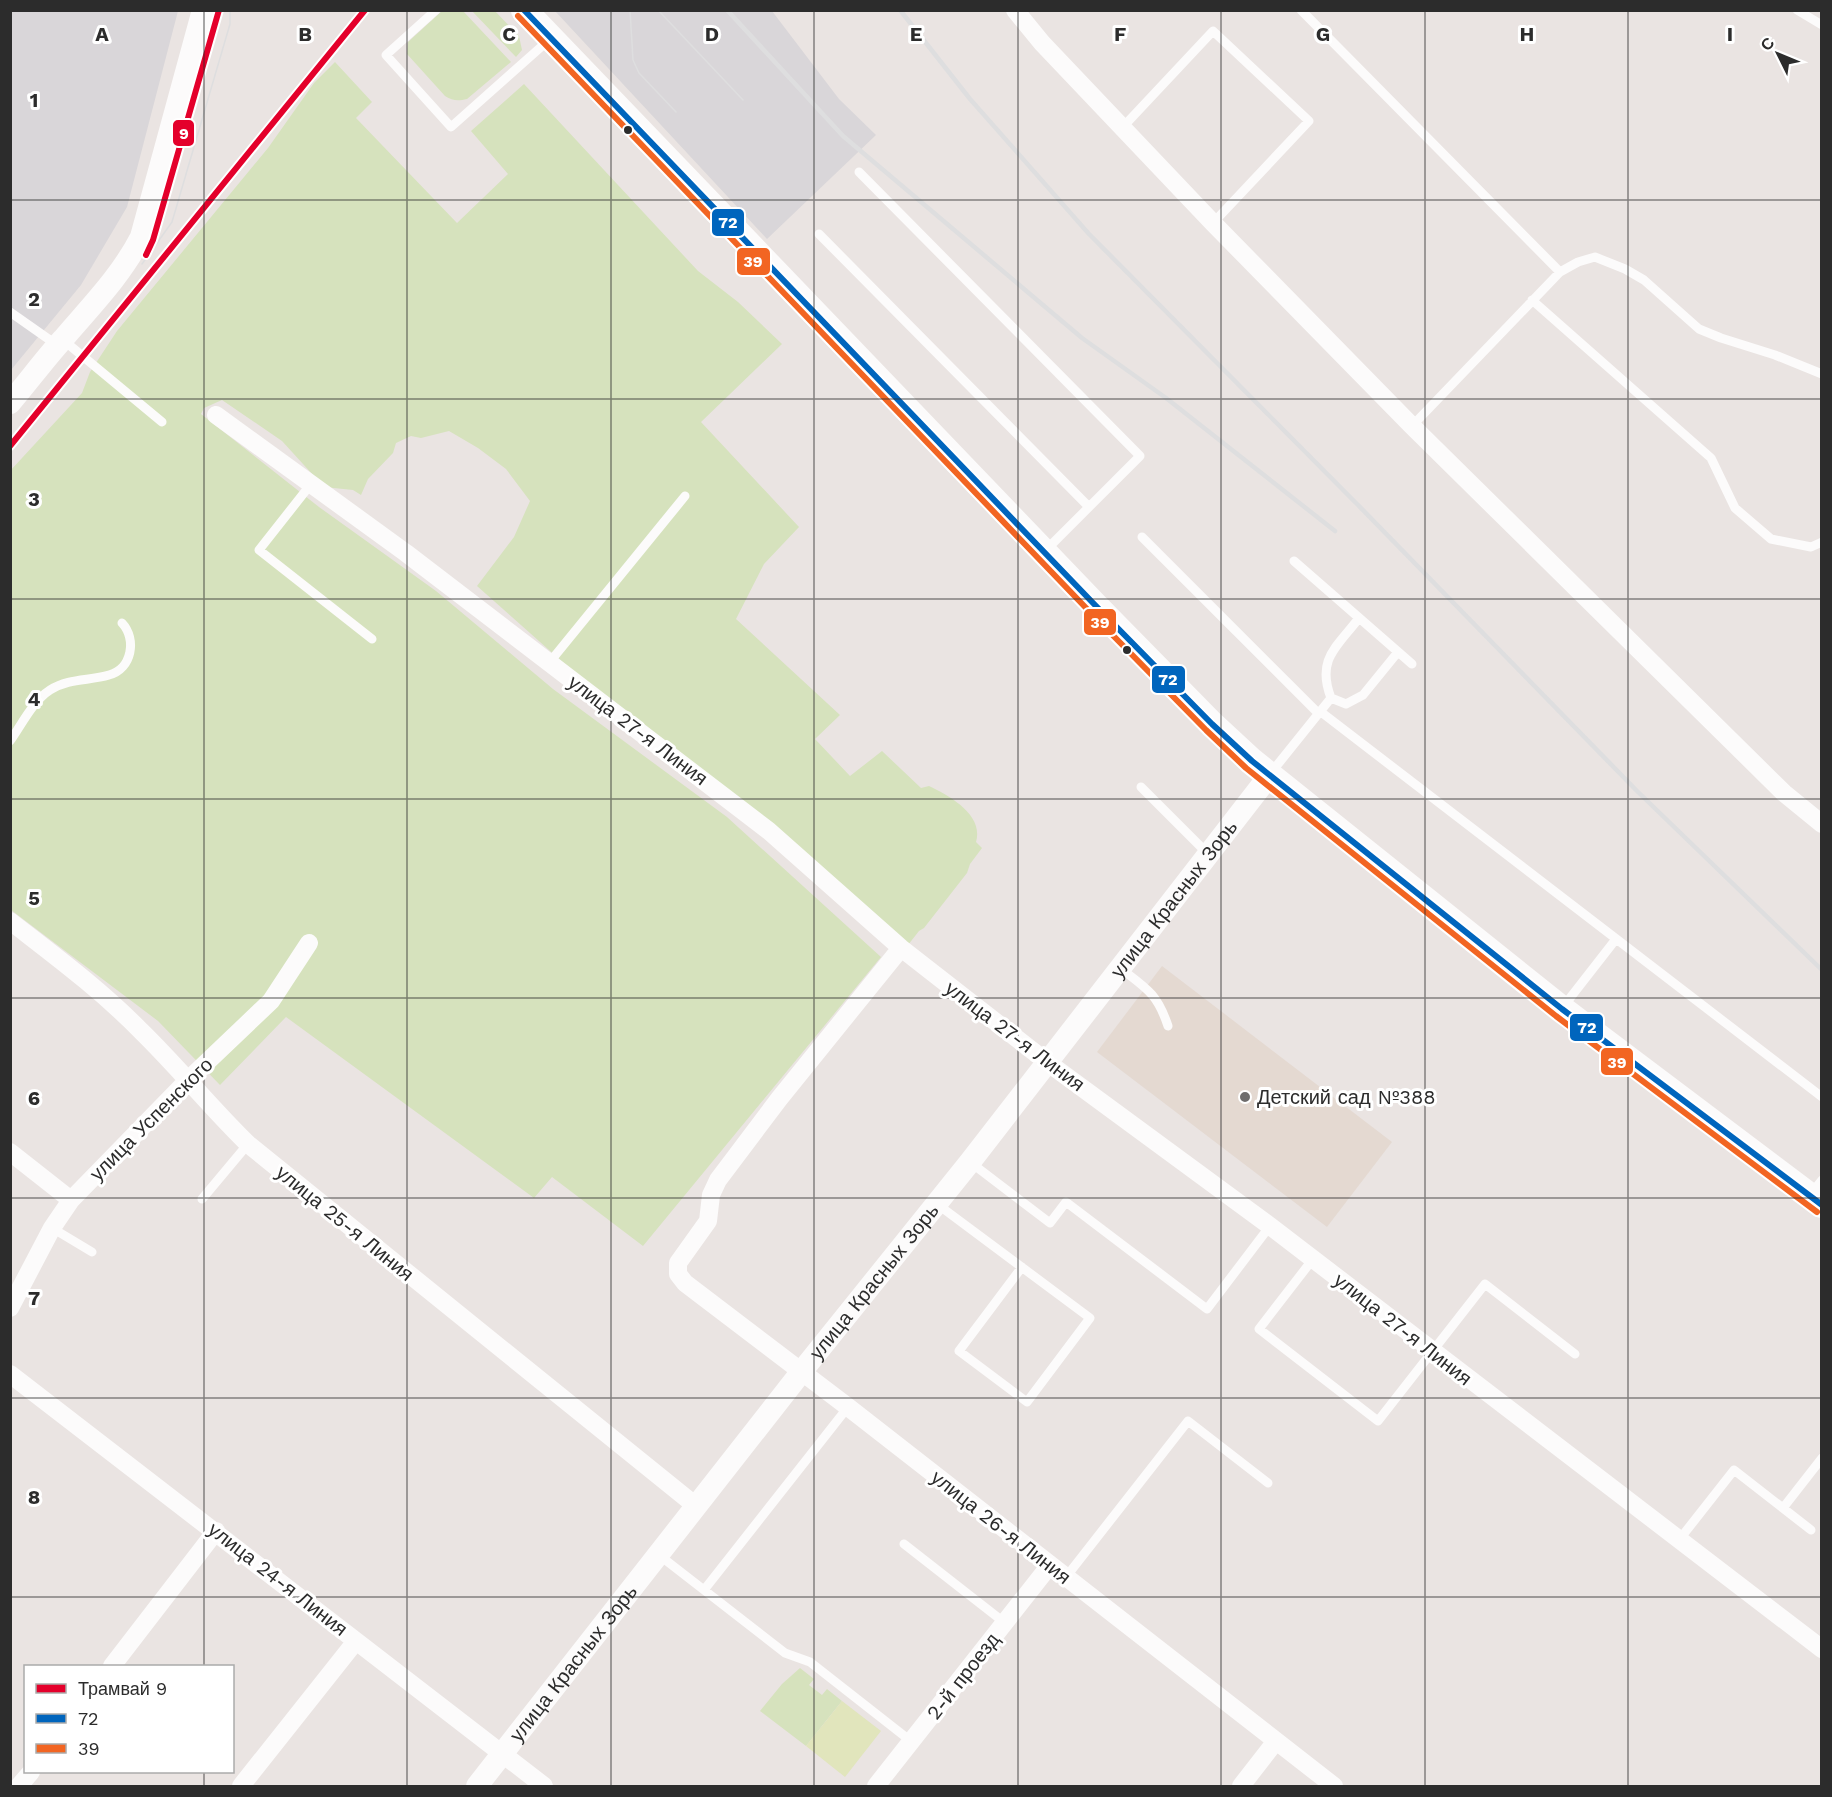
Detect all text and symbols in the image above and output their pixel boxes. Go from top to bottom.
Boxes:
text: A [95,22,109,46]
text: B [298,22,312,46]
text: C [502,22,516,46]
text: D [705,22,719,46]
text: E [910,22,922,46]
text: F [1114,22,1126,46]
text: G [1316,22,1330,46]
text: H [1520,22,1534,46]
text: I [1727,22,1733,46]
north arrow [1748,24,1808,84]
text: С [1757,33,1779,55]
text: 1 [30,88,38,112]
line badge: 9 [172,119,195,147]
text: 9 [179,124,189,143]
unlabelled marker [622,124,634,136]
line badge: 72 [711,208,745,237]
text: 72 [718,213,738,232]
line badge: 39 [736,247,771,276]
text: 39 [743,252,763,271]
text: 2 [28,287,40,311]
text: 3 [28,487,40,511]
line badge: 39 [1083,608,1117,636]
text: 39 [1090,613,1110,632]
unlabelled marker [1121,644,1133,656]
line badge: 72 [1151,665,1186,694]
street label: улица 27-я Линия [564,670,712,790]
text: 72 [1158,670,1178,689]
text: 4 [28,687,41,711]
street label: улица Красных Зорь [1105,815,1242,982]
text: 5 [28,886,40,910]
street label: улица 27-я Линия [941,976,1089,1096]
line badge: 72 [1569,1013,1604,1042]
text: 72 [1577,1018,1597,1037]
line badge: 39 [1600,1047,1634,1076]
street label: улица Успенского [84,1052,218,1186]
text: 39 [1607,1053,1627,1072]
place label: Детский сад №388 [1257,1085,1436,1109]
text: 6 [28,1086,40,1110]
marker: Детский сад №388 [1238,1090,1252,1104]
street label: улица 25-я Линия [271,1160,419,1286]
street label: улица Красных Зорь [804,1199,944,1364]
street label: улица 27-я Линия [1329,1268,1477,1390]
text: 7 [28,1286,40,1310]
street label: улица 26-я Линия [926,1465,1076,1589]
text: 8 [28,1485,40,1509]
street label: улица 24-я Линия [204,1517,352,1641]
street label: улица Красных Зорь [504,1580,642,1746]
street label: 2-й проезд [922,1628,1005,1724]
legend [24,1665,234,1773]
text: Трамвай 9 [78,1678,167,1699]
text: 72 [78,1708,99,1729]
text: 39 [78,1738,100,1759]

